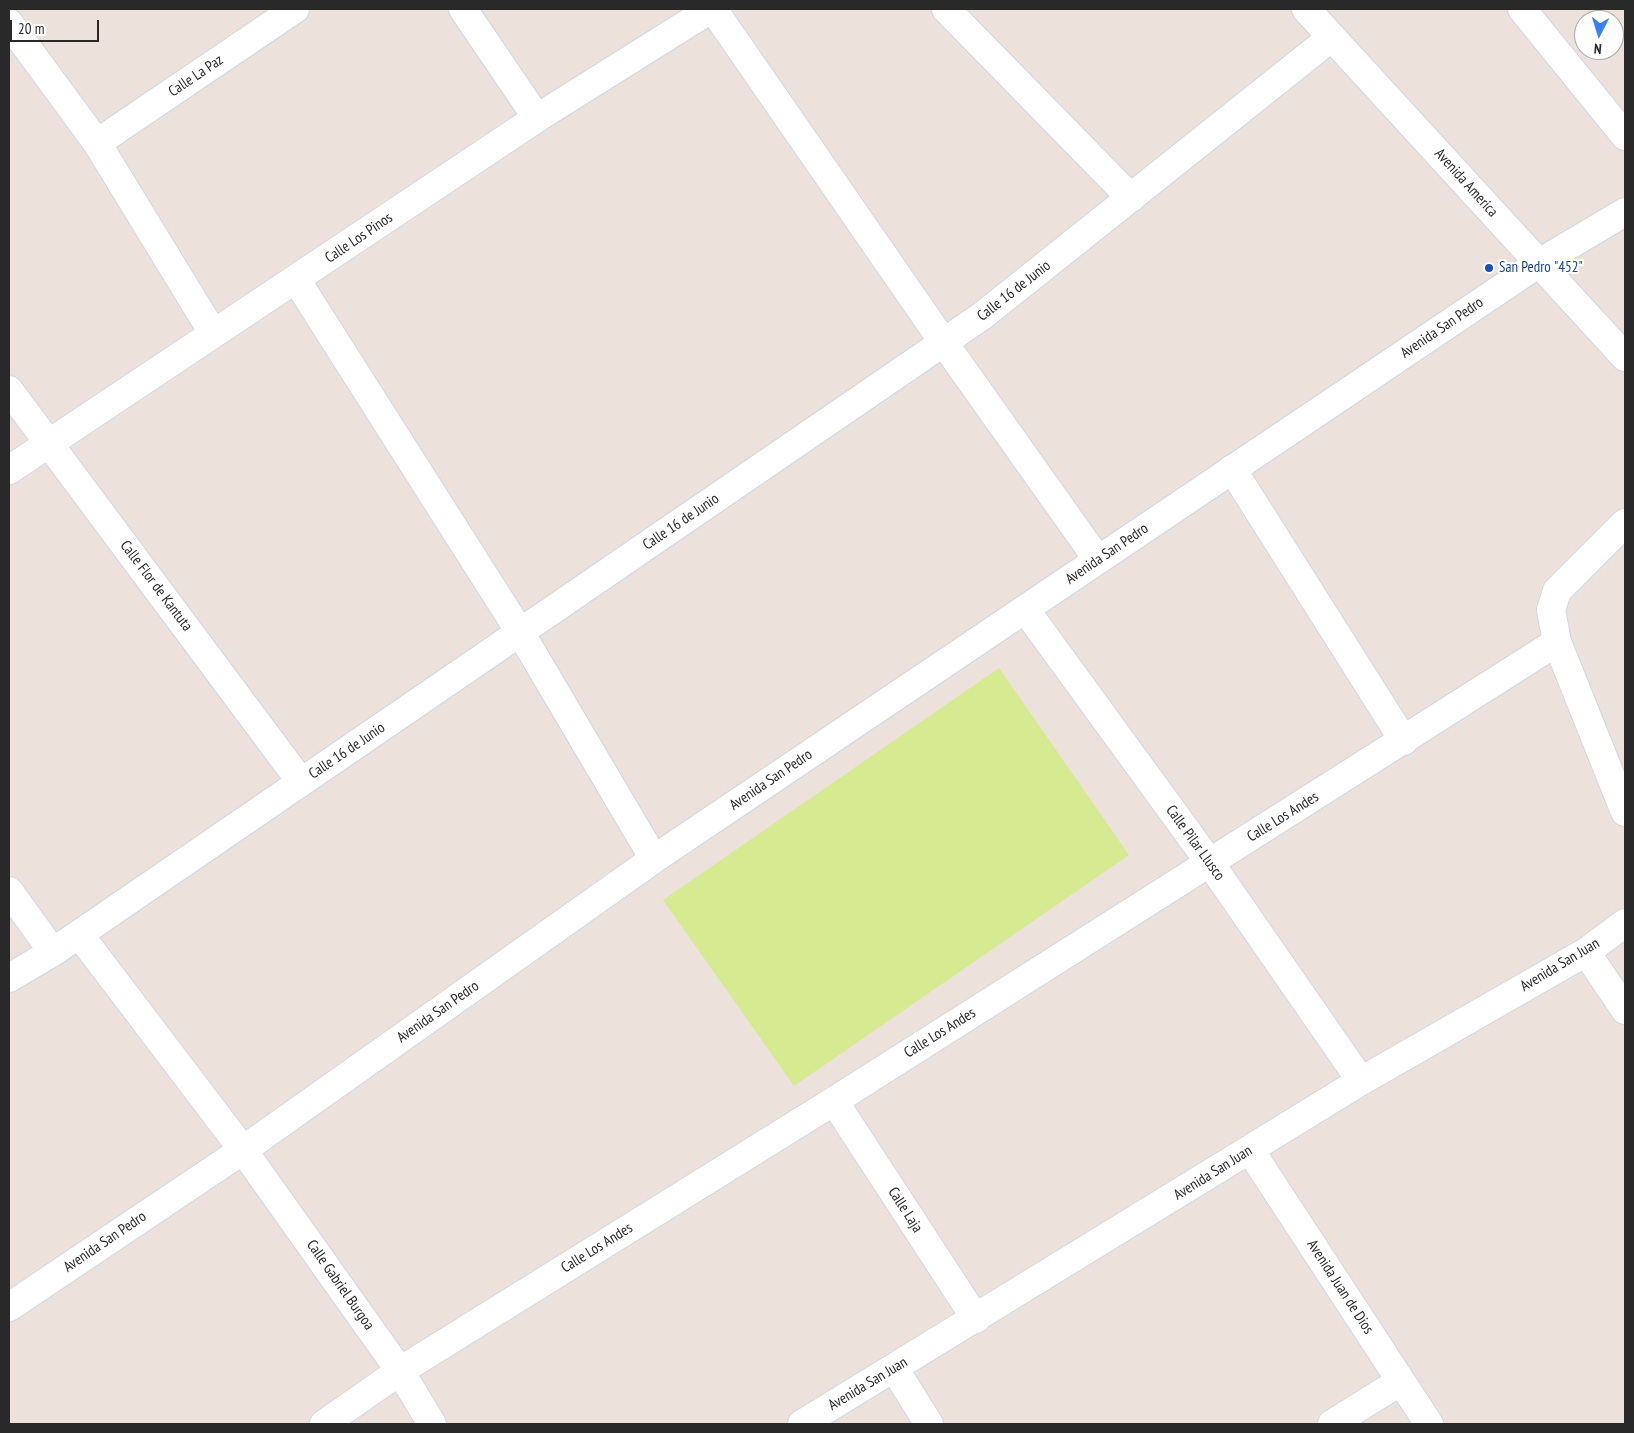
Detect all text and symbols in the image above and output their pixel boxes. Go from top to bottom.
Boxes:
scale bar [12,10,101,42]
north arrow [1574,10,1624,60]
text: 20 m [18,19,44,38]
text: N [1593,40,1602,58]
street label: Calle La Paz [165,51,227,101]
street label: Avenida America [1431,145,1501,221]
street label: Calle Los Pinos [322,209,396,267]
street label: Calle 16 de Junio [974,257,1054,325]
place label: San Pedro "452" [1499,259,1583,277]
marker: San Pedro "452" [1483,262,1495,274]
street label: Avenida San Pedro [1397,294,1487,362]
street label: Calle 16 de Junio [639,490,723,554]
street label: Avenida San Pedro [1062,520,1152,588]
street label: Calle Flor de Kantuta [116,537,196,635]
street label: Calle 16 de Junio [305,719,389,783]
street label: Avenida San Pedro [726,746,816,814]
street label: Calle Los Andes [1244,788,1322,846]
street label: Calle Pilar Llusco [1162,802,1228,884]
street label: Avenida San Juan [1517,934,1603,996]
street label: Avenida San Pedro [394,977,482,1047]
street label: Calle Los Andes [901,1004,979,1062]
street label: Avenida San Juan [1170,1142,1256,1204]
street label: Calle Laja [884,1184,926,1236]
street label: Avenida San Pedro [60,1208,150,1276]
street label: Calle Los Andes [558,1219,636,1277]
street label: Calle Gabriel Burgoa [302,1237,378,1333]
street label: Avenida Juan de Dios [1303,1237,1377,1337]
street label: Avenida San Juan [825,1353,911,1415]

